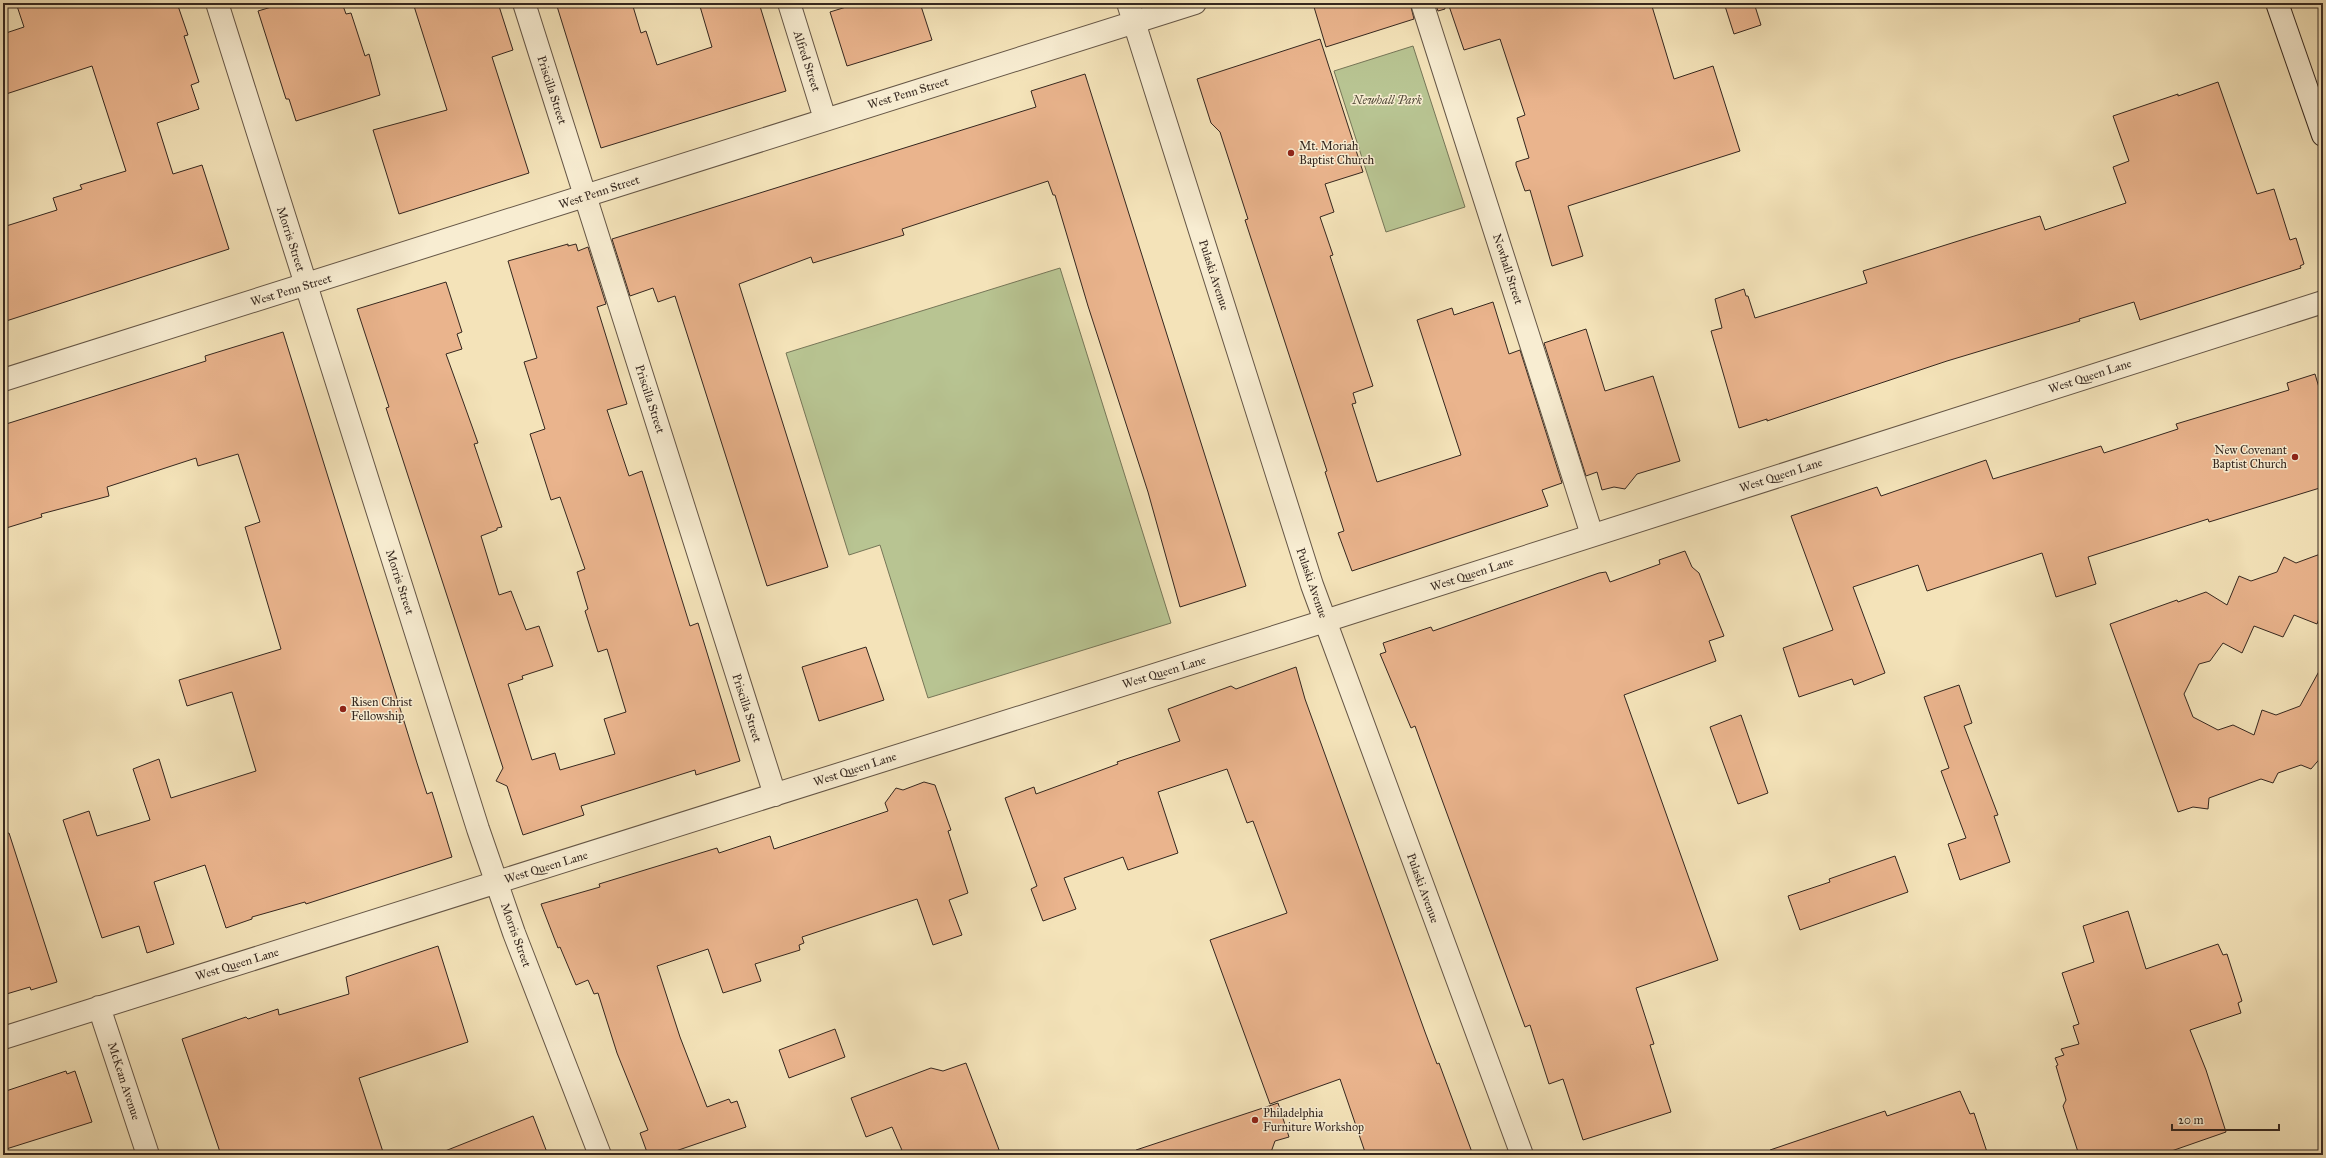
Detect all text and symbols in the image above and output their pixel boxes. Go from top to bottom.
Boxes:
street label: Alfred Street [790,28,824,94]
street label: Priscilla Street [534,54,570,127]
street label: West Penn Street [866,74,951,112]
park label: Newhall Park [1351,93,1422,107]
place label: Mt. Moriah Baptist Church [1299,139,1374,167]
marker: Mt. Moriah Baptist Church [1286,148,1296,158]
street label: West Penn Street [557,172,642,212]
street label: Morris Street [274,205,308,274]
street label: Newhall Street [1490,232,1526,307]
street label: Pulaski Avenue [1196,238,1232,312]
street label: West Penn Street [249,271,334,309]
street label: West Queen Lane [2047,356,2133,396]
street label: Priscilla Street [632,363,668,436]
place label: New Covenant Baptist Church [2212,443,2288,471]
marker: New Covenant Baptist Church [2290,452,2300,462]
street label: West Queen Lane [1738,455,1824,495]
street label: Pulaski Avenue [1293,546,1331,620]
street label: Morris Street [383,548,417,617]
street label: West Queen Lane [1429,554,1515,594]
street label: West Queen Lane [1121,653,1207,691]
street label: Priscilla Street [729,672,765,745]
place label: Risen Christ Fellowship [351,695,413,723]
marker: Risen Christ Fellowship [338,704,348,714]
street label: West Queen Lane [812,749,898,789]
street label: West Queen Lane [503,848,589,886]
street label: Pulaski Avenue [1404,851,1442,925]
street label: Morris Street [498,901,534,970]
street label: West Queen Lane [194,945,280,983]
street label: McKean Avenue [105,1040,143,1122]
place label: Philadelphia Furniture Workshop [1263,1106,1364,1134]
scale bar [2172,1106,2279,1132]
text: 20 m [2178,1113,2204,1127]
marker: Philadelphia Furniture Workshop [1250,1115,1260,1125]

